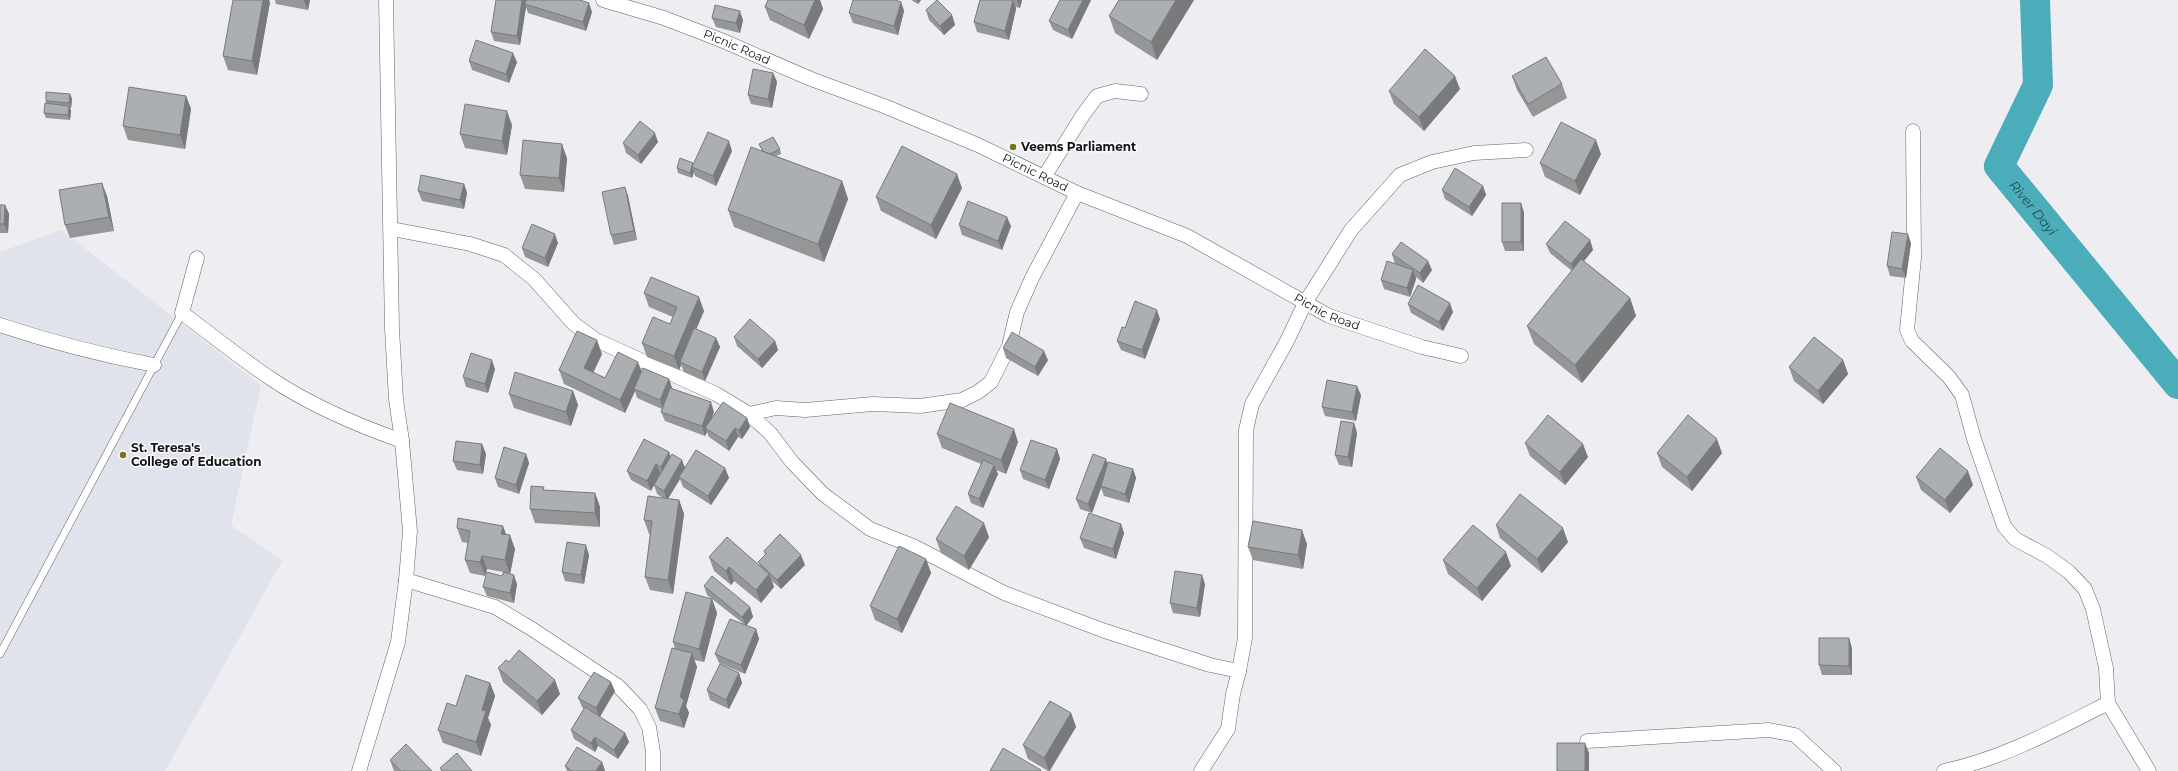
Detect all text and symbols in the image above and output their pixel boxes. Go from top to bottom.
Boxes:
street label: Picnic Road [701,26,773,67]
place label: Veems Parliament [1020,139,1137,154]
marker: Veems Parliament [1008,142,1018,152]
street label: Picnic Road [1000,150,1071,195]
water label: River Dayi [2006,177,2061,239]
street label: Picnic Road [1291,290,1362,333]
place label: St. Teresa's College of Education [131,440,261,469]
marker: St. Teresa's College of Education [118,450,128,460]

